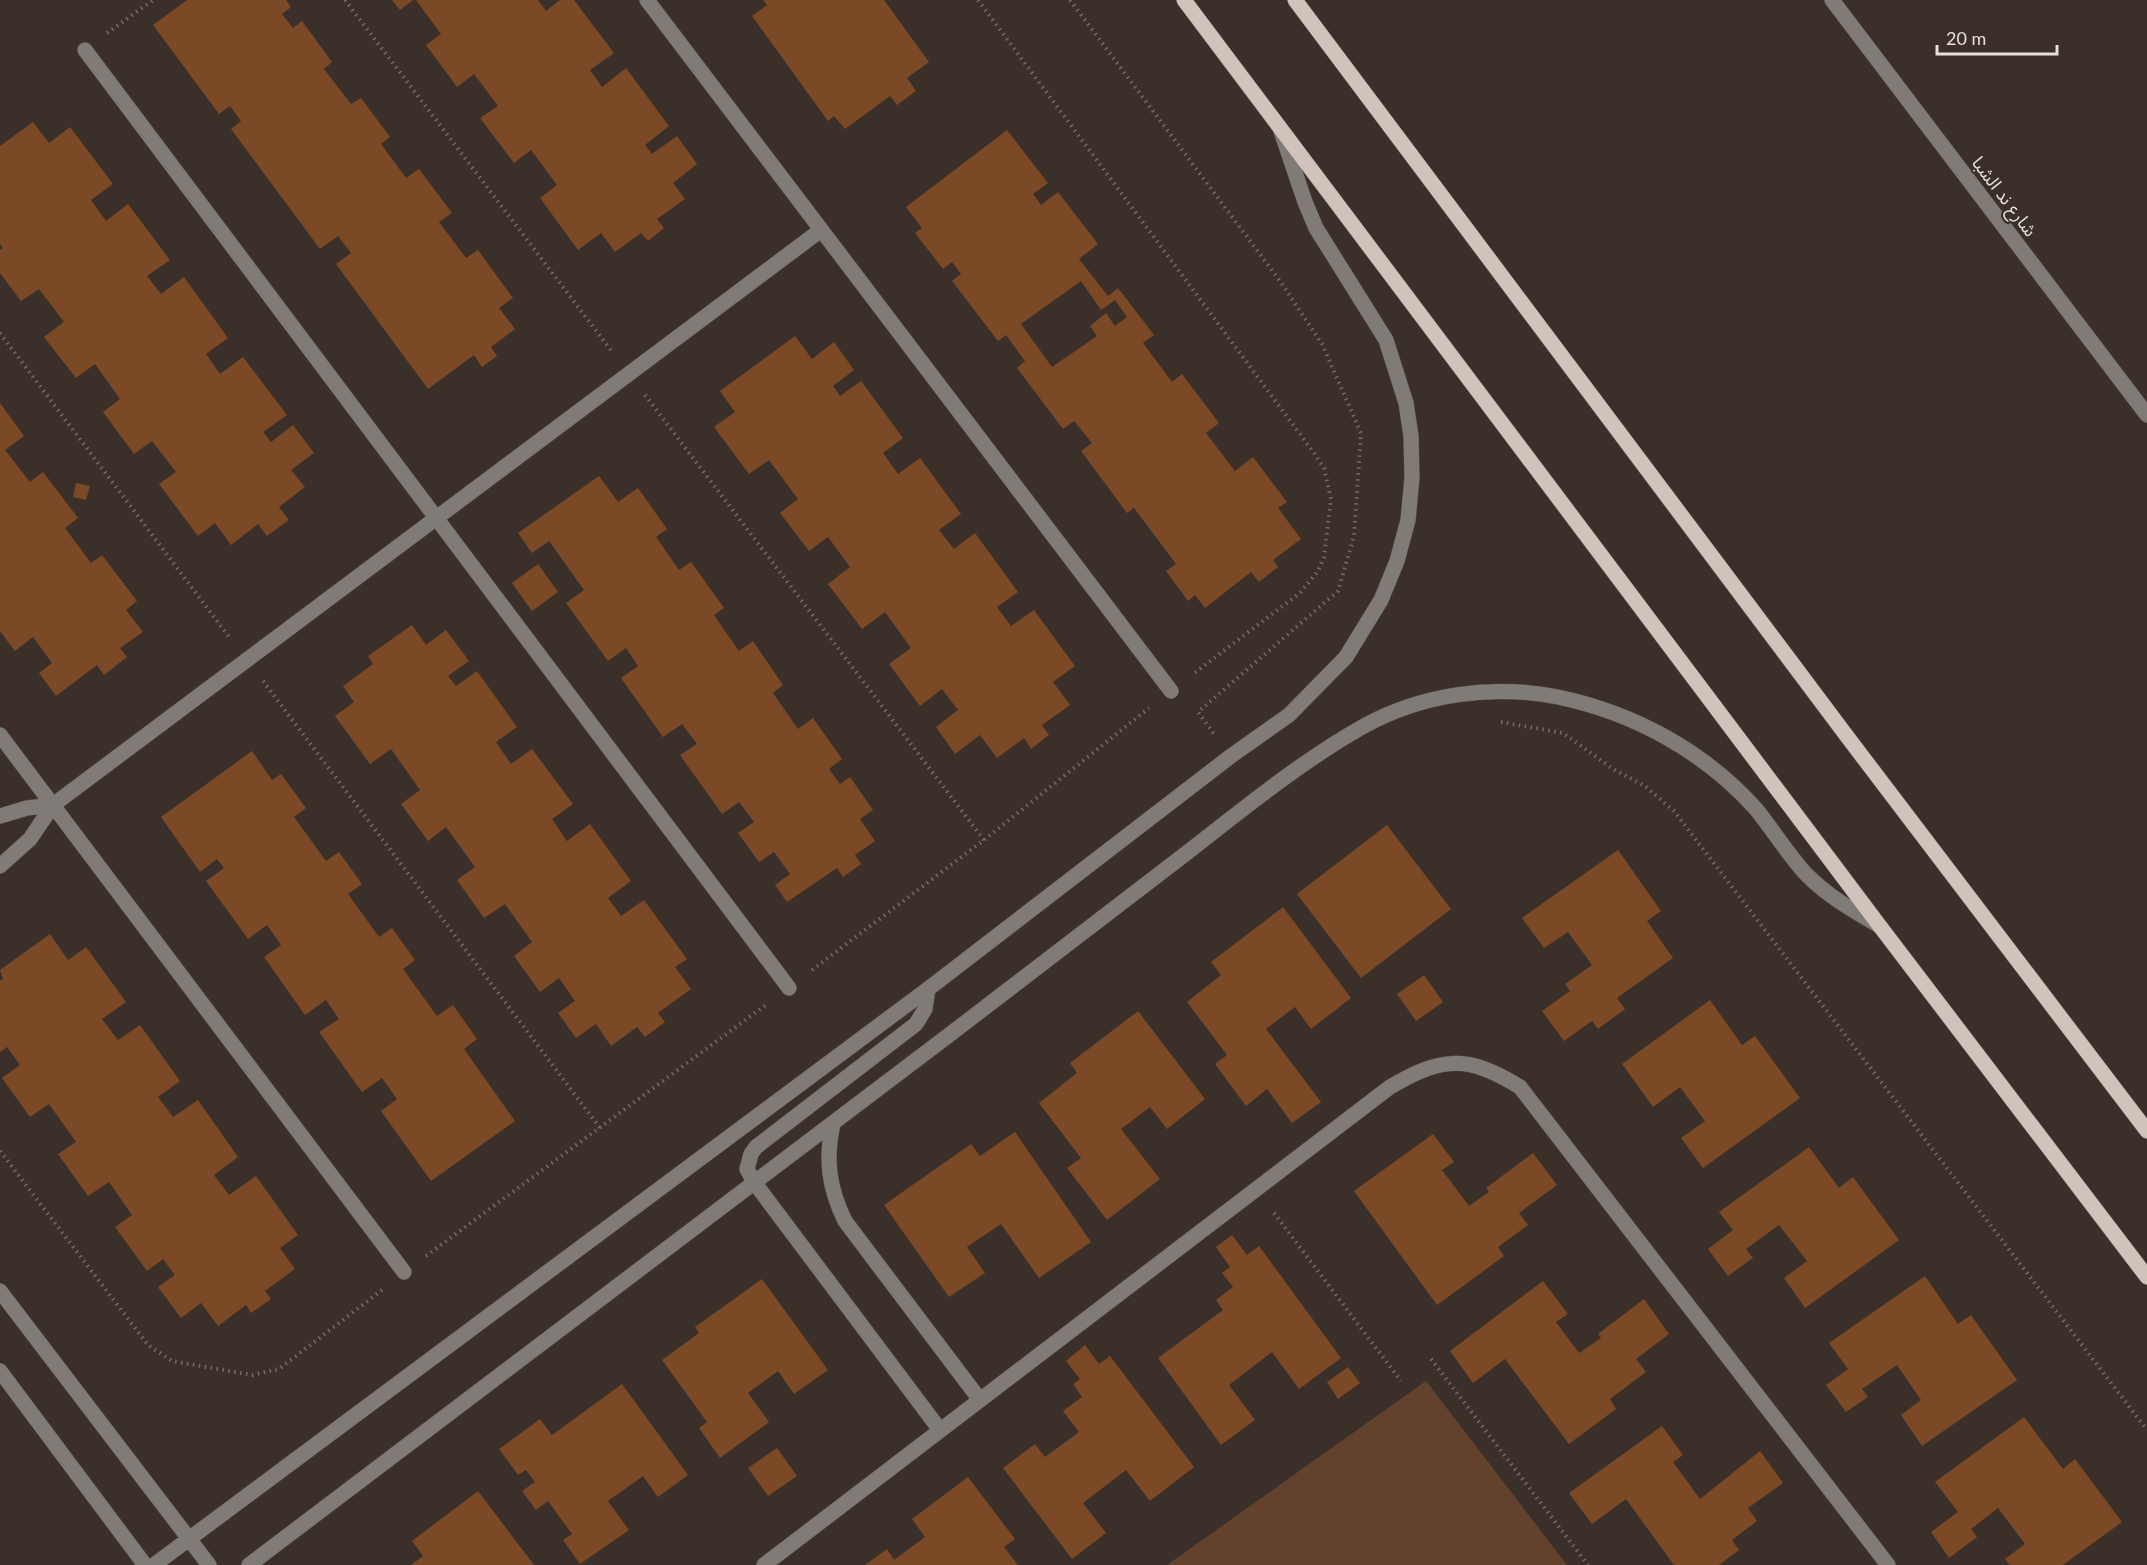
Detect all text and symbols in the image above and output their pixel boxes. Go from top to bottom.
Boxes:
scale bar [1937,18,2057,56]
text: 20 m [1946,27,1986,49]
street label: شارع ند الشبا [1965,152,2042,243]

